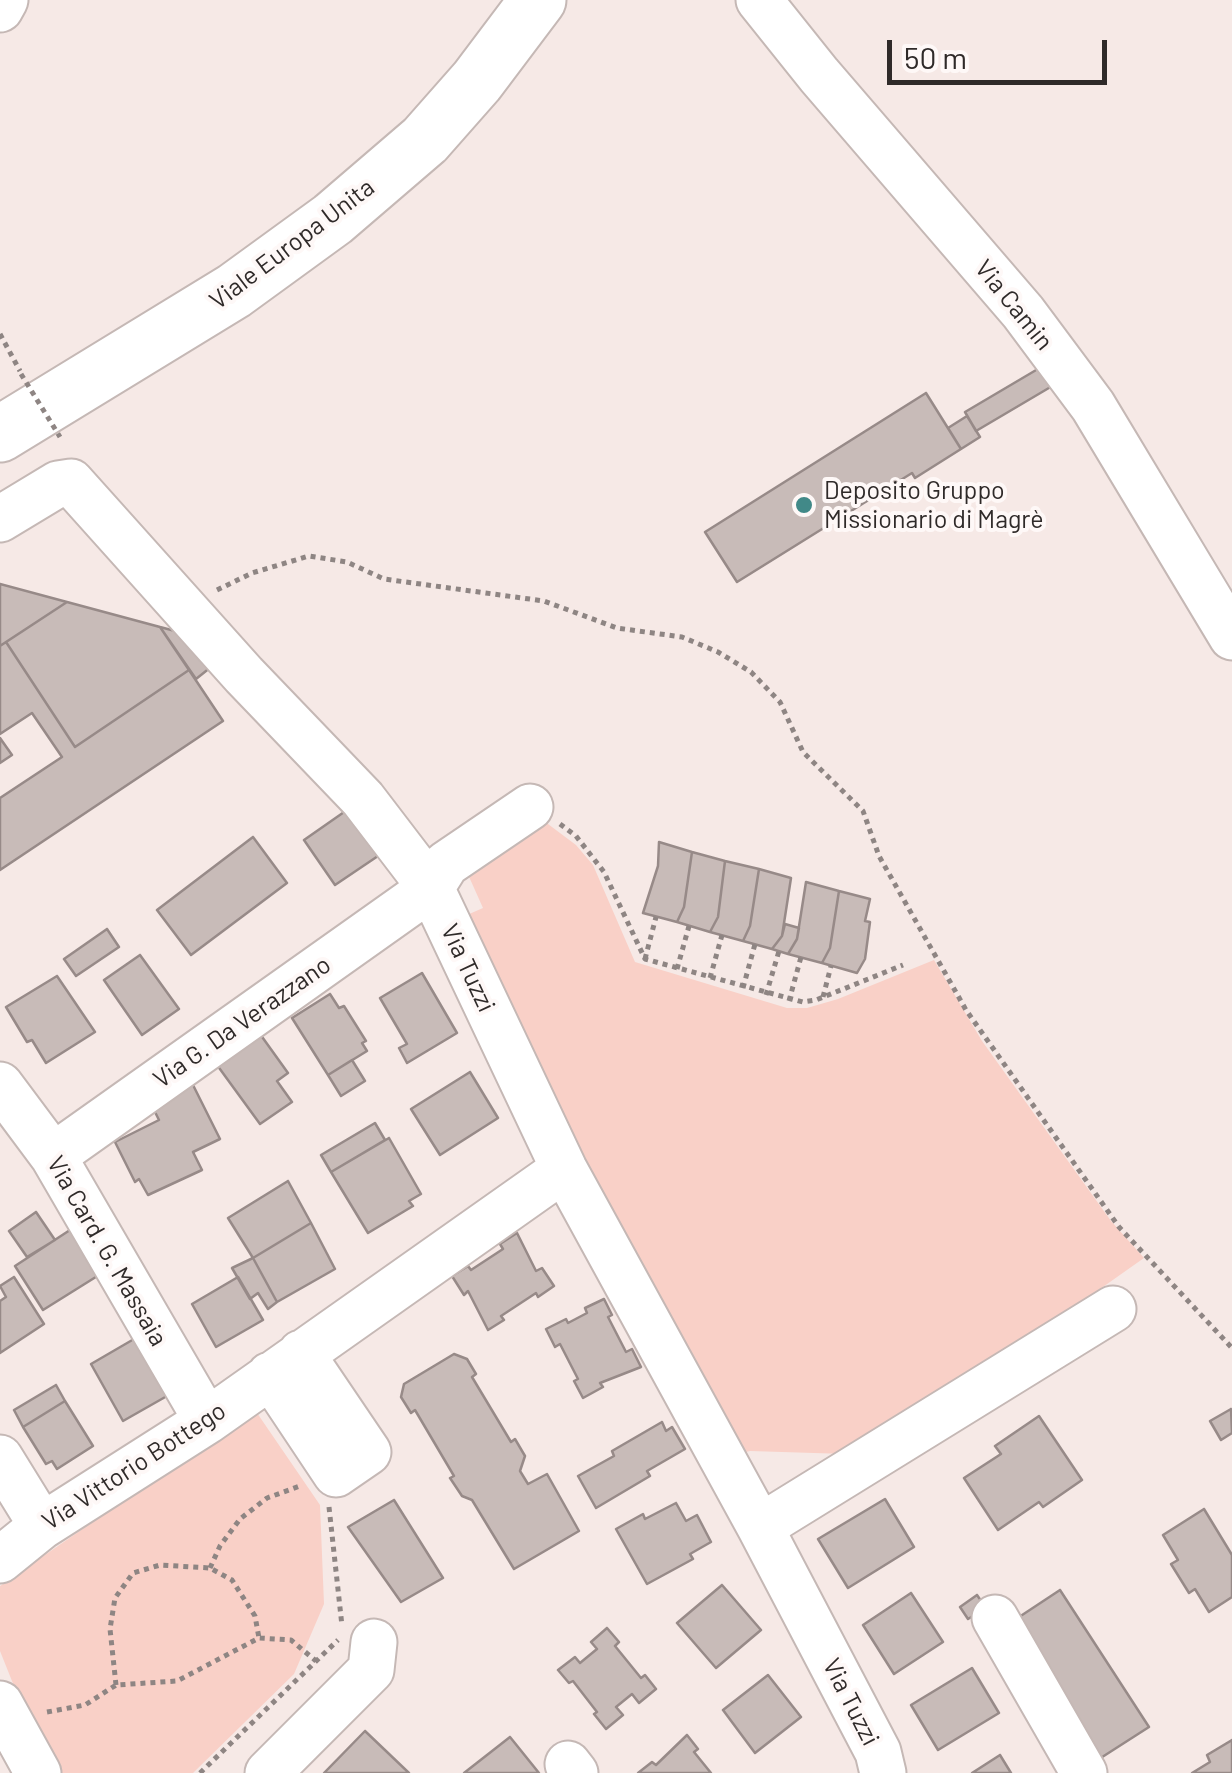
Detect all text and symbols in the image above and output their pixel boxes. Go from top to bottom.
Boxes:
scale bar [892,20,1112,82]
text: 50 m [904,39,967,75]
street label: Viale Europa Unita [204,172,380,316]
street label: Via Camin [969,254,1059,356]
place label: Deposito Gruppo Missionario di Magrè [824,476,1044,535]
marker: Deposito Gruppo Missionario di Magrè [793,494,815,516]
street label: Via Tuzzi [435,919,501,1017]
street label: Via G. Da Verazzano [148,950,336,1094]
street label: Via Card. G. Massaia [40,1151,174,1351]
street label: Via Vittorio Bottego [37,1395,231,1537]
street label: Via Tuzzi [816,1653,886,1751]

